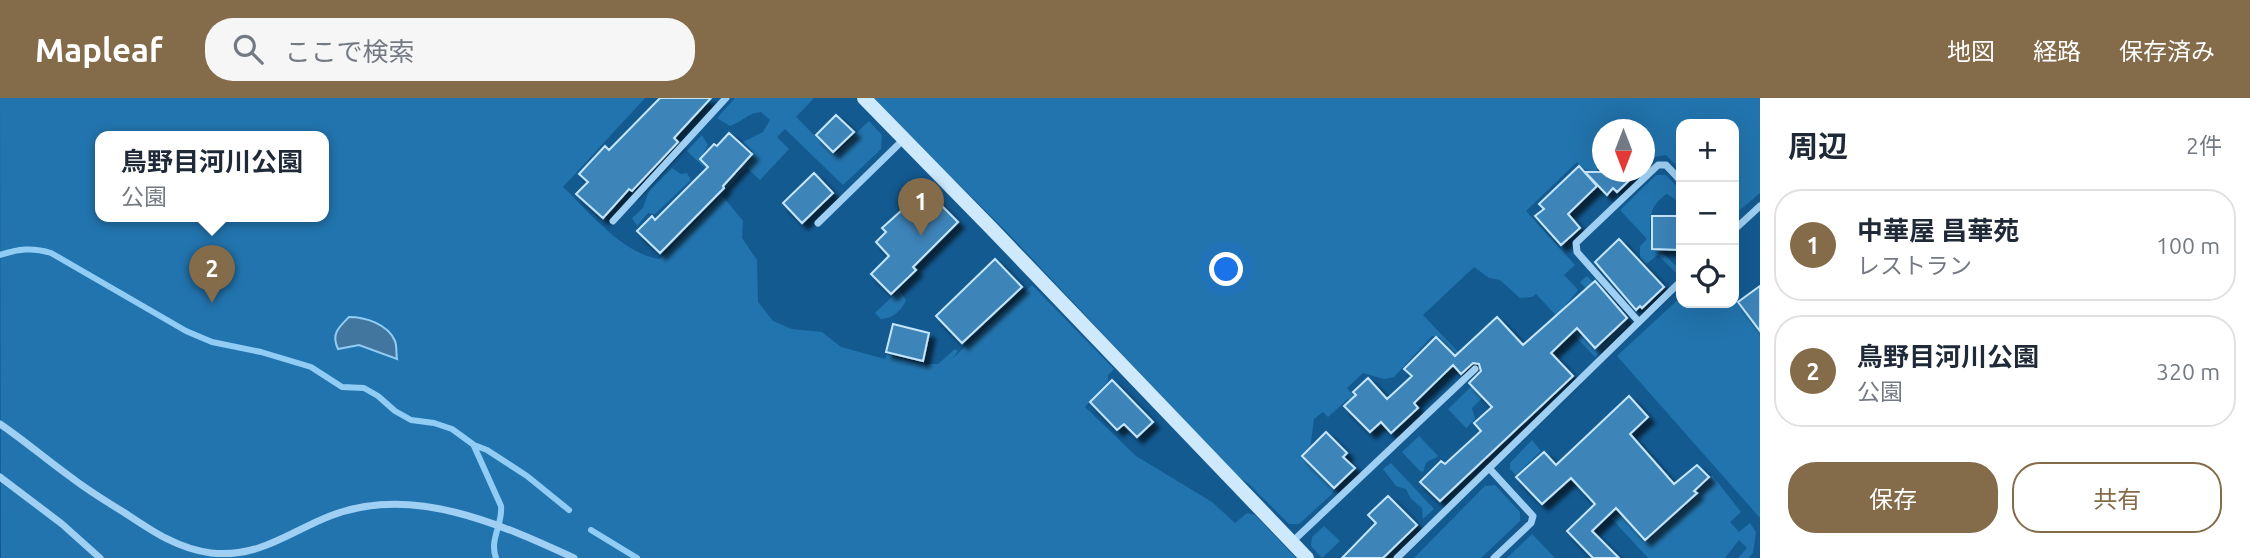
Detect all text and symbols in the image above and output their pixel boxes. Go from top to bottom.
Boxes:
search box [205,18,695,81]
icon: search [229,30,267,68]
text: Mapleaf [35,31,163,68]
text: ここで検索 [285,37,415,66]
text: 地図 [1947,38,1995,65]
text: 経路 [2033,38,2081,65]
text: 保存済み [2119,38,2215,65]
north arrow [1592,119,1655,182]
map controls [1676,119,1739,308]
button: + [1676,119,1739,182]
text: 周辺 [1788,129,1848,163]
popup [95,131,329,222]
text: 2件 [2186,133,2222,158]
text: 鳥野目河川公園 [121,147,303,176]
pin: 1 [898,178,944,236]
button: − [1676,182,1739,245]
text: 公園 [121,184,167,209]
text: 中華屋 昌華苑 [1857,216,2019,245]
text: 1 [1807,233,1819,258]
text: 100 m [2156,233,2220,258]
pin: 2 [189,245,235,303]
button: locate [1676,245,1739,308]
your location [1209,252,1243,286]
text: レストラン [1857,253,1972,278]
text: 鳥野目河川公園 [1857,342,2039,371]
text: 2 [1807,359,1819,384]
text: 320 m [2156,359,2220,384]
text: 公園 [1857,379,1903,404]
button: 保存 [1788,462,1998,533]
button: 共有 [2012,462,2222,533]

